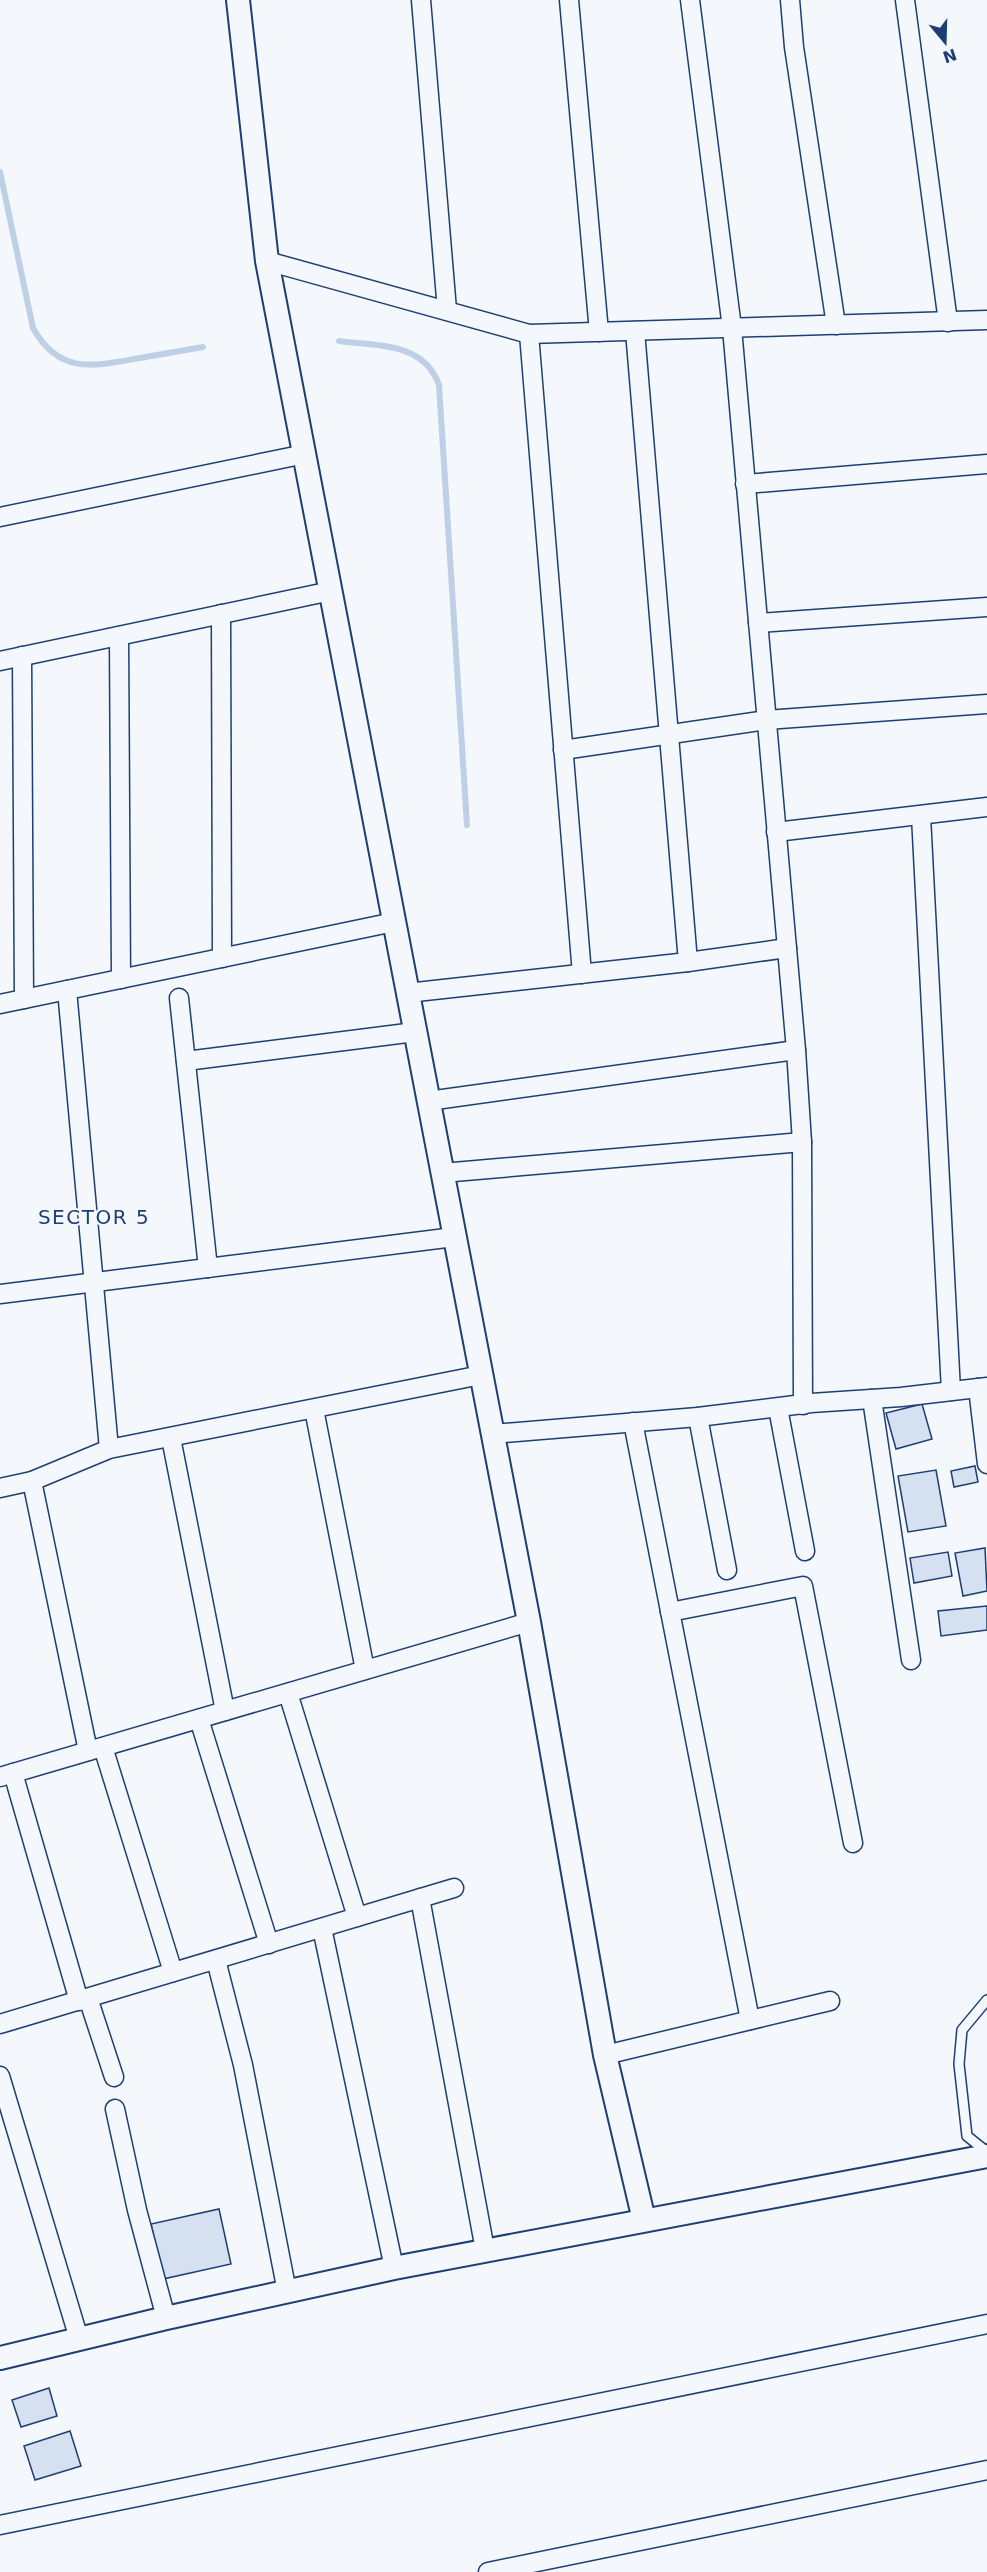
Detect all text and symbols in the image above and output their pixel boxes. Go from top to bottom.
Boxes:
north arrow [915,12,975,72]
text: N [940,45,959,67]
district label: SECTOR 5 [38,1205,150,1229]

